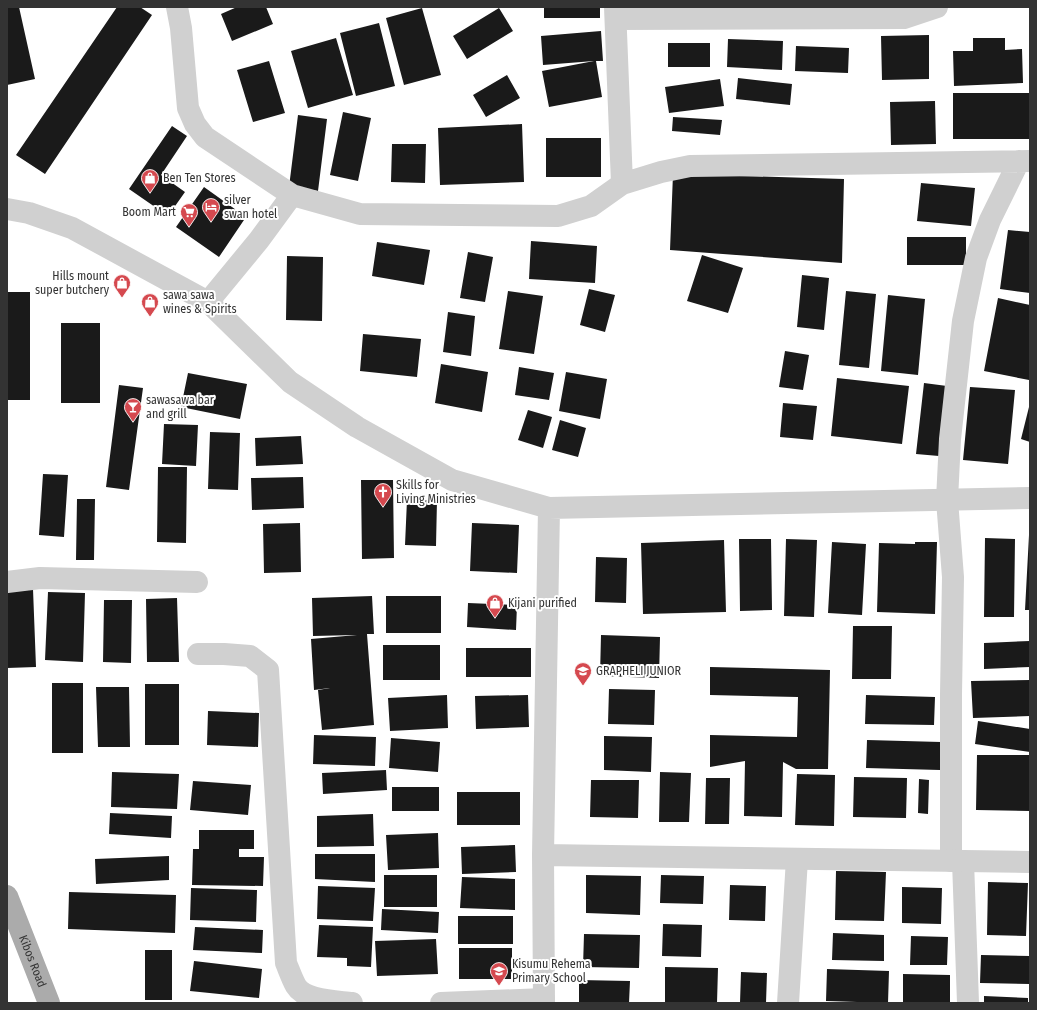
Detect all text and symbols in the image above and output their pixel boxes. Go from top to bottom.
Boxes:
shop icon: Ben Ten Stores [140,168,160,193]
place label: Ben Ten Stores [163,171,236,185]
place label: silver swan hotel [224,193,277,221]
hotel icon: silver swan hotel [201,197,221,222]
supermarket icon: Boom Mart [179,202,199,227]
place label: Boom Mart [122,205,176,219]
place label: Hills mount super butchery [35,269,110,297]
shop icon: Hills mount super butchery [112,273,132,298]
place label: sawa sawa wines & Spirits [163,288,237,316]
shop icon: sawa sawa wines & Spirits [140,292,160,317]
place label: sawasawa bar and grill [146,393,215,421]
bar icon: sawasawa bar and grill [123,397,143,422]
place label: Skills for Living Ministries [396,478,476,506]
church icon: Skills for Living Ministries [373,482,393,507]
shop icon: Kijani purified [485,593,505,618]
place label: Kijani purified [508,596,577,610]
school or university icon: GRAPHELI JUNIOR [573,661,593,686]
place label: GRAPHELI JUNIOR [596,664,681,678]
street label: Kibos Road [16,933,49,989]
place label: Kisumu Rehema Primary School [512,957,591,985]
school or university icon: Kisumu Rehema Primary School [489,961,509,986]

